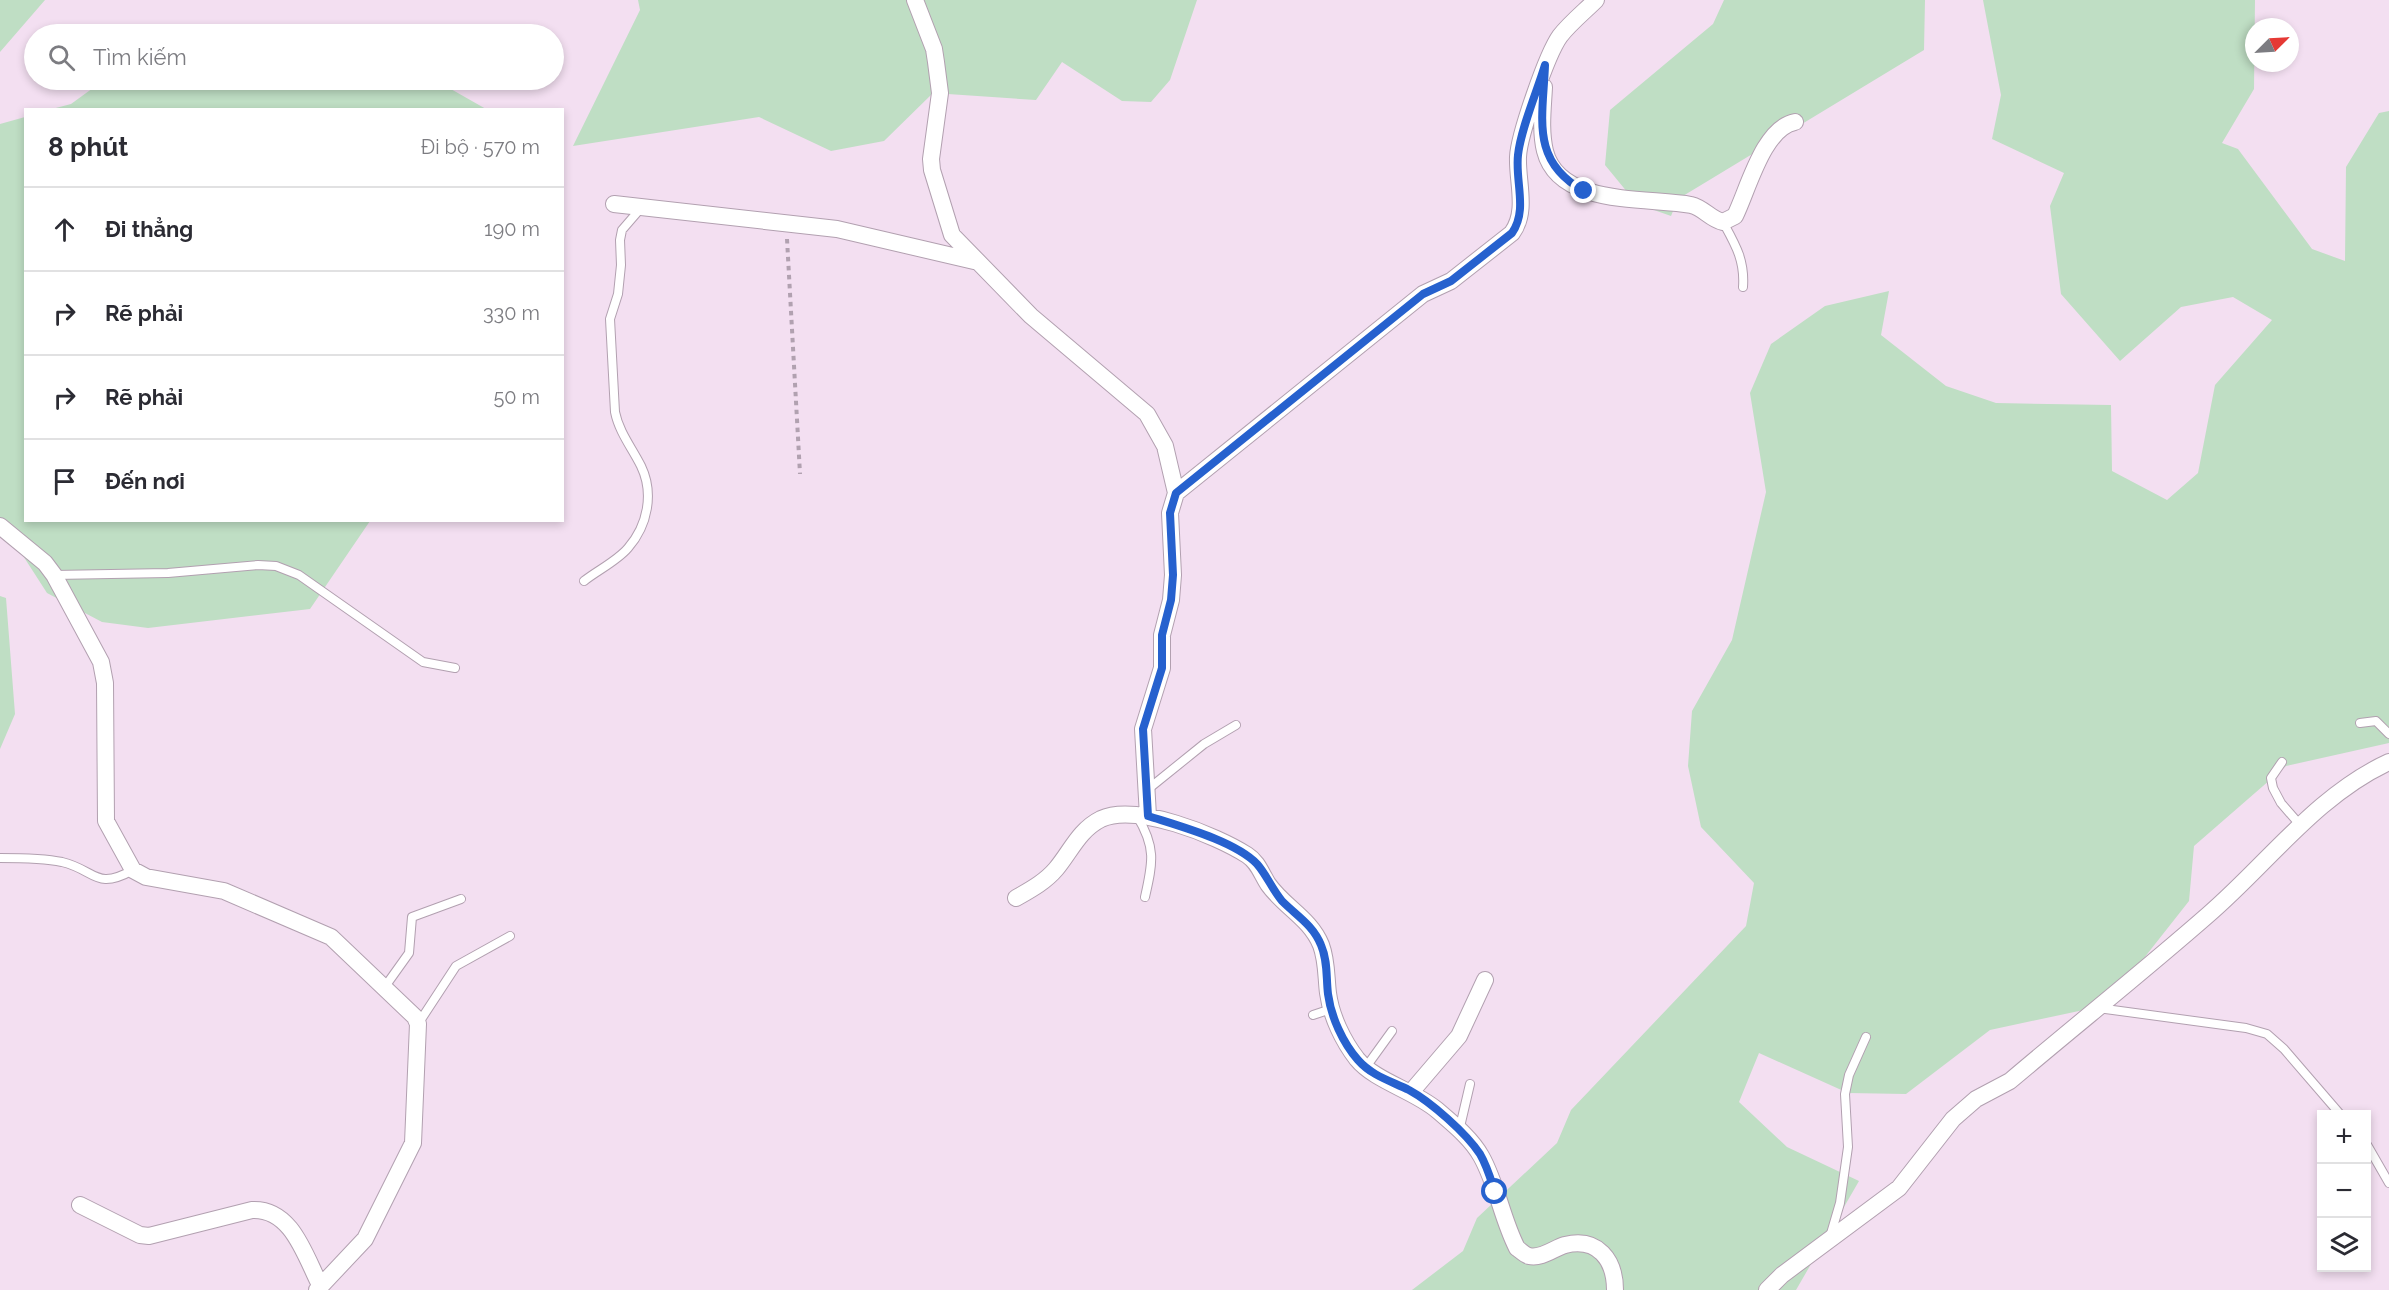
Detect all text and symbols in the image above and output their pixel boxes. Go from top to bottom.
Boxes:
north arrow [2245,18,2299,72]
search box [24,24,564,90]
icon: search [45,41,78,74]
text: Tìm kiếm [93,44,187,70]
text: 8 phút [48,132,128,162]
text: Đi bộ · 570 m [421,135,540,159]
route end [1570,177,1596,203]
icon: ahead [48,213,81,246]
text: Đi thẳng [105,216,193,242]
text: 190 m [484,217,540,241]
icon: right [48,297,81,330]
text: Rẽ phải [105,300,183,326]
text: 330 m [483,301,540,325]
icon: right [48,381,81,414]
text: Rẽ phải [105,384,183,410]
text: 50 m [493,385,540,409]
icon: arrive [48,465,81,498]
text: Đến nơi [105,468,185,494]
map controls [2317,1110,2371,1272]
button: + [2317,1110,2371,1164]
button: − [2317,1164,2371,1218]
route start [1481,1178,1507,1204]
button: layers [2317,1218,2371,1272]

